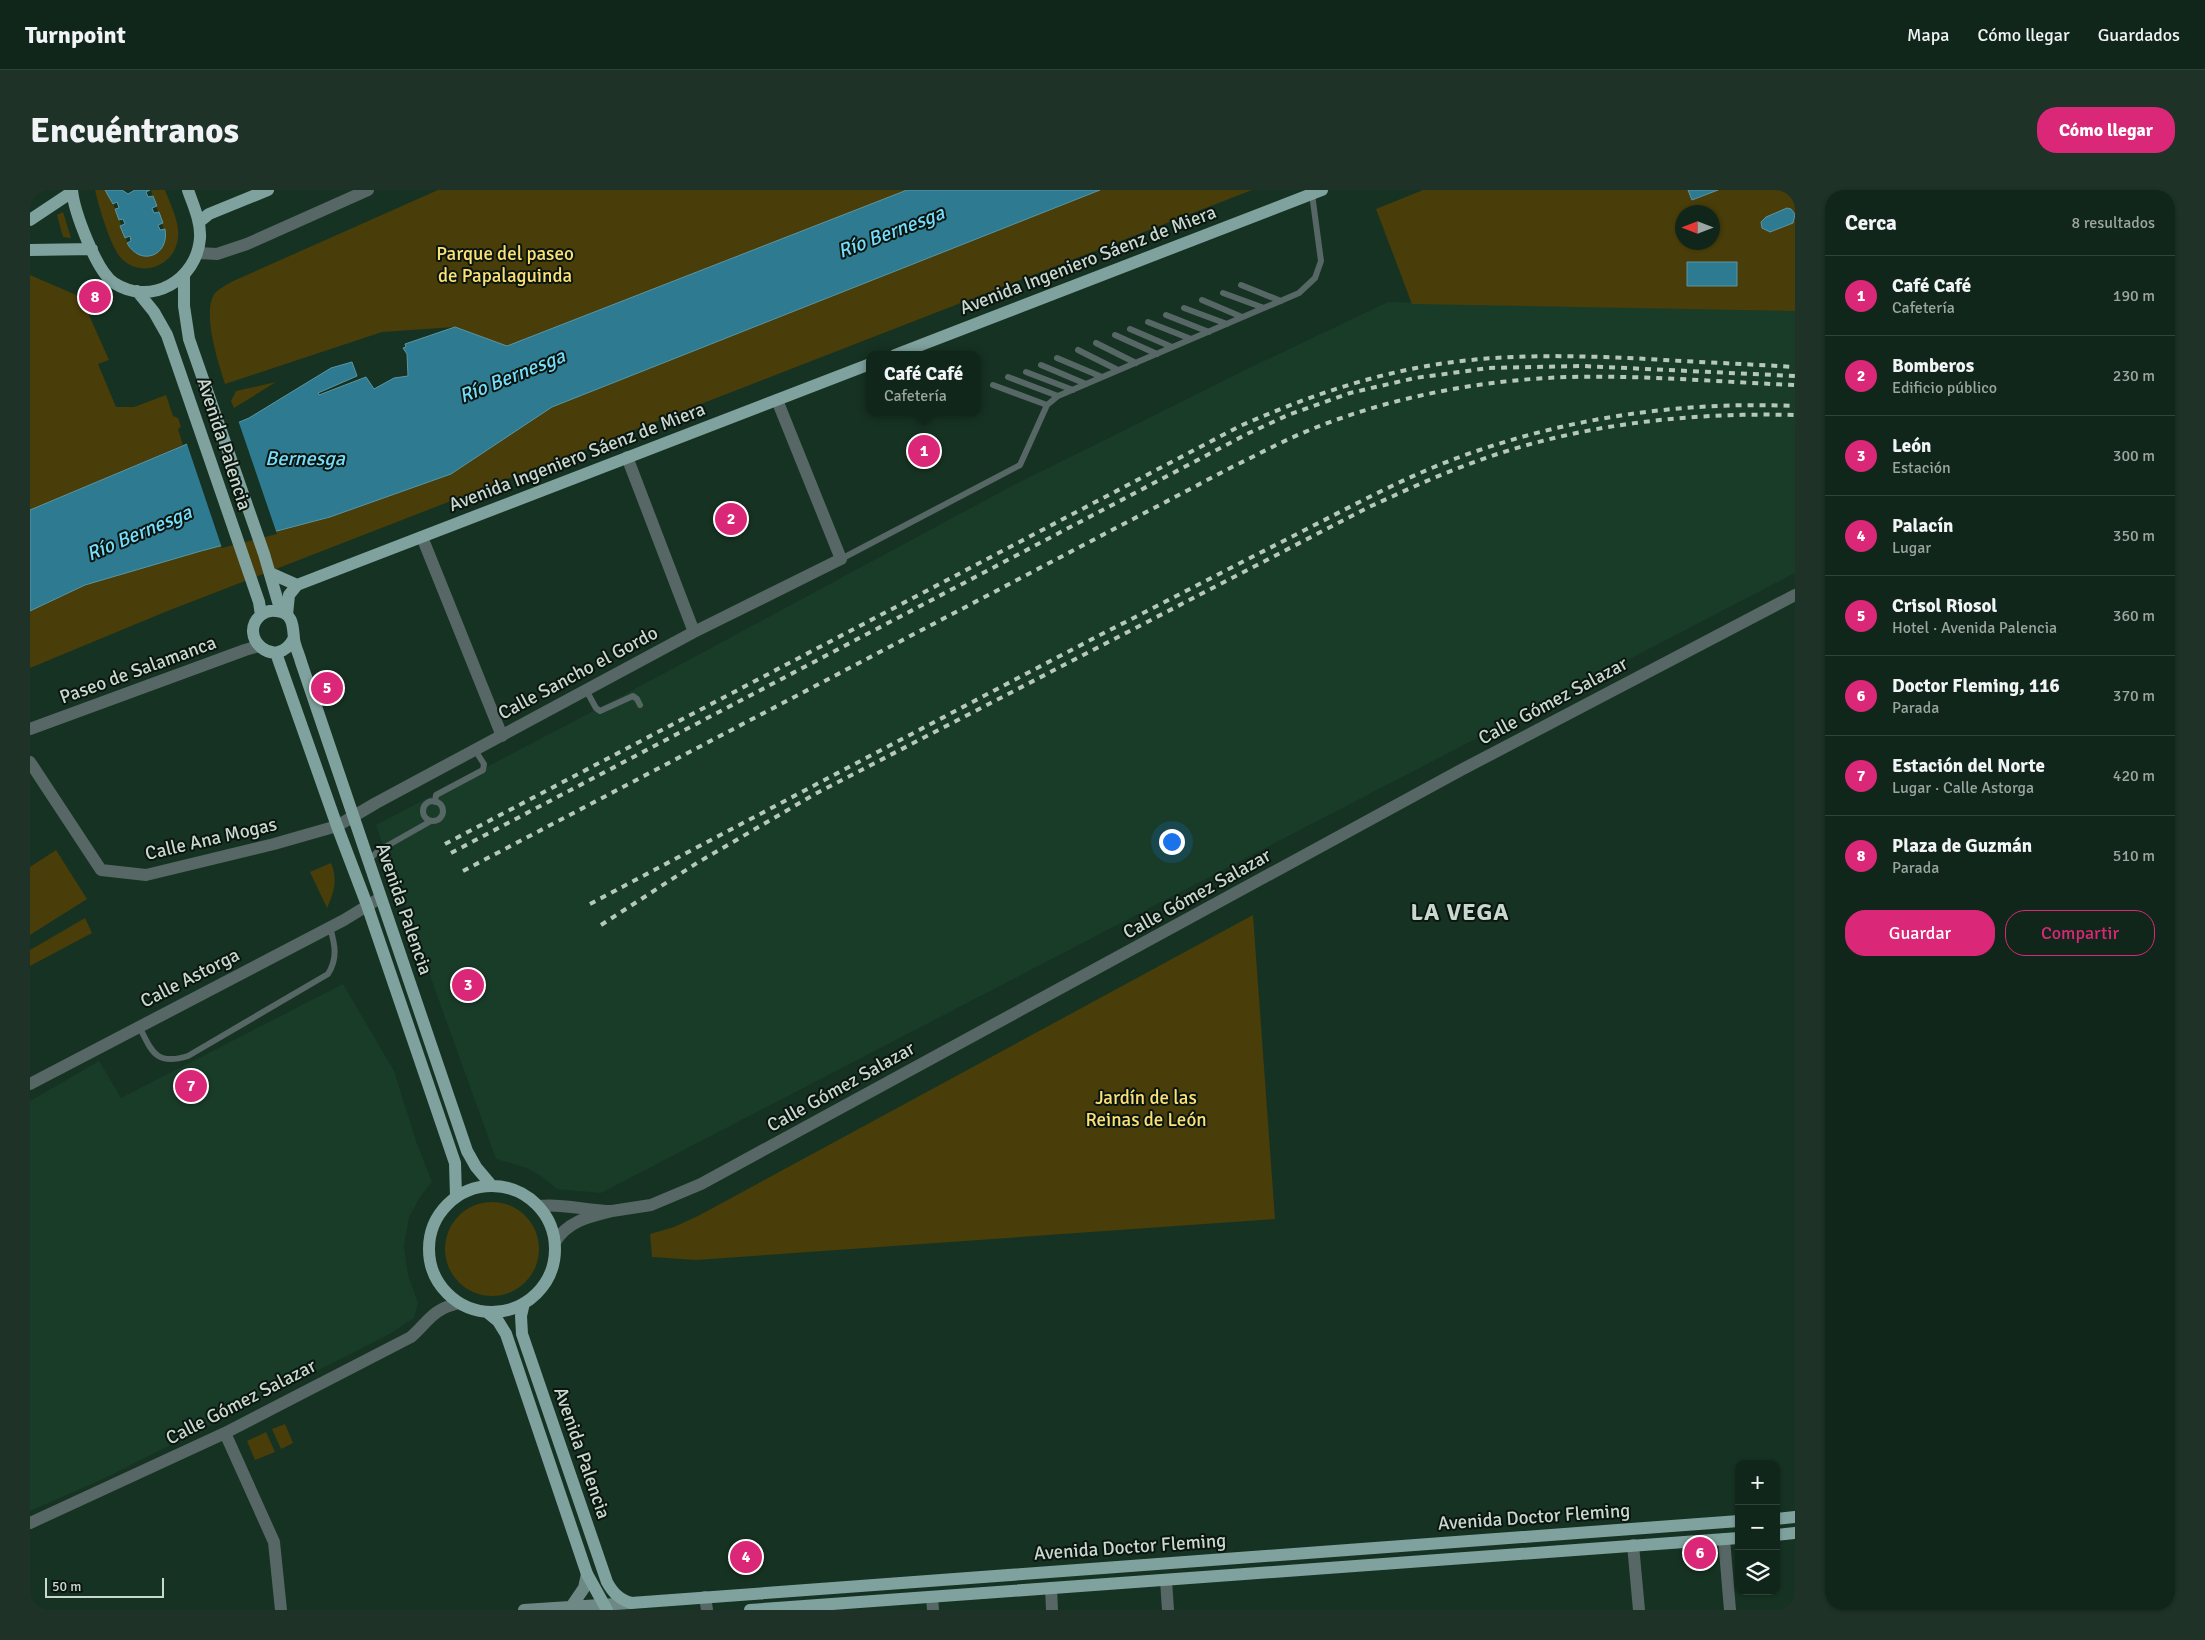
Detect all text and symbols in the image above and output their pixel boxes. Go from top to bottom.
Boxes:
text: Turnpoint [25,20,126,50]
text: Mapa [1907,24,1949,46]
text: Cómo llegar [1977,24,2070,46]
text: Guardados [2098,24,2180,46]
button: Cómo llegar [2037,107,2175,153]
text: Encuéntranos [30,109,239,152]
water label: Río Bernesga [834,200,949,264]
street label: Avenida Ingeniero Sáenz de Miera [956,200,1220,320]
north arrow [1675,205,1720,250]
text: Cerca [1845,210,1897,236]
text: 8 resultados [2072,213,2155,233]
park label: Parque del paseo de Papalaguinda [436,242,574,288]
text: Café Café [1892,274,1971,298]
pin: 8 [79,278,111,316]
text: 1 [1857,286,1865,306]
text: 190 m [2113,286,2155,306]
text: Cafetería [1892,298,1955,318]
water label: Río Bernesga [455,343,569,409]
popup [866,351,981,416]
text: Bomberos [1892,354,1974,378]
text: Café Café [884,362,963,386]
text: 2 [1857,366,1865,386]
text: 230 m [2113,366,2155,386]
street label: Avenida Palencia [191,375,257,513]
text: Edificio público [1892,378,1997,398]
text: Cafetería [884,386,947,406]
street label: Avenida Ingeniero Sáenz de Miera [445,397,709,517]
pin: 1 [908,432,940,470]
text: León [1892,434,1932,458]
water label: Bernesga [265,446,346,471]
text: 3 [1857,446,1865,466]
text: 300 m [2113,446,2155,466]
text: Estación [1892,458,1951,478]
water label: Río Bernesga [83,499,196,566]
pin: 2 [715,500,747,538]
text: Palacín [1892,514,1953,538]
text: 4 [1857,526,1865,546]
text: 350 m [2113,526,2155,546]
text: Lugar [1892,538,1931,558]
text: Crisol Riosol [1892,594,1997,618]
text: 5 [1857,606,1865,626]
text: 360 m [2113,606,2155,626]
text: Hotel · Avenida Palencia [1892,618,2057,638]
street label: Calle Sancho el Gordo [494,621,662,725]
street label: Paseo de Salamanca [56,631,220,709]
street label: Calle Gómez Salazar [1474,652,1632,750]
pin: 5 [311,669,343,707]
text: Doctor Fleming, 116 [1892,674,2060,698]
text: 6 [1857,686,1865,706]
text: 370 m [2113,686,2155,706]
text: Parada [1892,698,1939,718]
text: Estación del Norte [1892,754,2045,778]
text: 7 [1857,766,1865,786]
text: 420 m [2113,766,2155,786]
text: Lugar · Calle Astorga [1892,778,2034,798]
street label: Calle Ana Mogas [143,812,279,866]
your location [1159,829,1185,855]
text: Plaza de Guzmán [1892,834,2032,858]
street label: Avenida Palencia [370,840,438,978]
street label: Calle Gómez Salazar [1119,843,1275,945]
text: 8 [1857,846,1865,866]
text: 510 m [2113,846,2155,866]
text: Parada [1892,858,1939,878]
district label: LA VEGA [1410,897,1510,927]
button: Guardar [1845,910,1995,956]
button: Compartir [2005,910,2155,956]
street label: Calle Astorga [136,943,244,1013]
pin: 3 [452,966,484,1004]
street label: Calle Gómez Salazar [763,1036,919,1138]
pin: 7 [175,1067,207,1105]
park label: Jardín de las Reinas de León [1085,1086,1207,1132]
street label: Calle Gómez Salazar [162,1354,320,1450]
street label: Avenida Palencia [548,1384,616,1522]
map controls [1735,1460,1780,1595]
button: + [1735,1460,1780,1505]
street label: Avenida Doctor Fleming [1437,1498,1631,1536]
button: − [1735,1505,1780,1550]
street label: Avenida Doctor Fleming [1033,1528,1227,1566]
pin: 6 [1684,1534,1716,1572]
pin: 4 [730,1538,762,1576]
button: layers [1735,1550,1780,1595]
scale bar [45,1575,164,1598]
text: 50 m [52,1578,81,1595]

